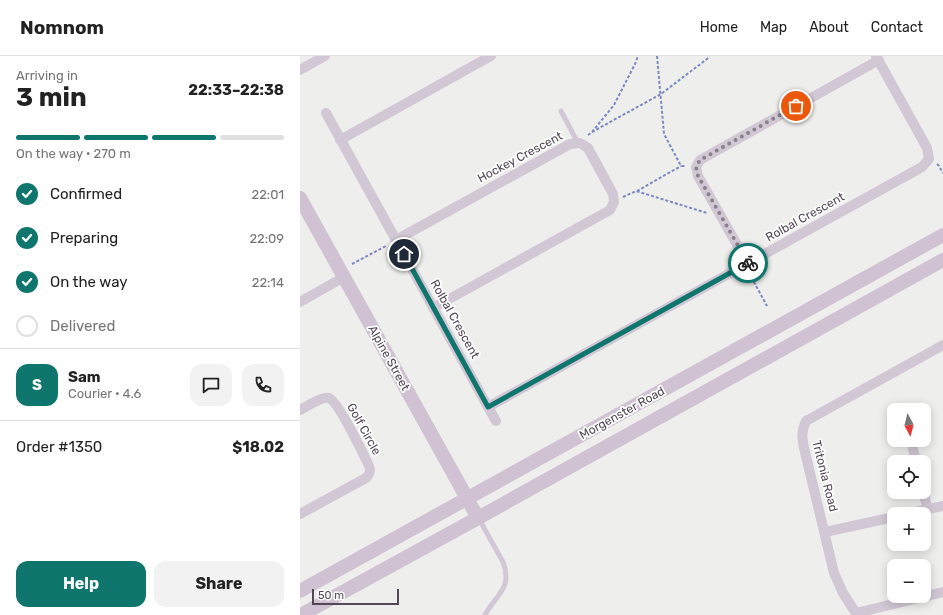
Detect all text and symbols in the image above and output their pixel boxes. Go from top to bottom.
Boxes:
text: Nomnom [20,16,104,39]
text: Home [700,19,738,36]
text: Map [760,19,787,36]
text: About [809,19,849,36]
text: Contact [871,19,923,36]
text: Arriving in [16,68,78,83]
text: 22:33–22:38 [188,81,284,99]
text: 3 min [16,82,87,113]
pin [779,89,813,123]
icon: bag [785,95,807,117]
street label: Hockey Crescent [475,129,565,185]
text: On the way · 270 m [16,146,131,161]
icon: check [16,183,38,205]
text: Confirmed [50,185,122,203]
text: 22:01 [252,187,284,202]
street label: Rolbal Crescent [763,189,847,244]
icon: check [16,227,38,249]
text: Preparing [50,229,118,247]
text: 22:09 [249,231,284,246]
pin [387,237,421,271]
icon: home [393,243,415,265]
courier [728,243,768,283]
icon: bike [737,252,759,274]
icon: check [16,271,38,293]
text: On the way [50,273,128,291]
text: 22:14 [252,275,284,290]
street label: Rolbal Crescent [428,277,483,361]
text: Delivered [50,317,115,335]
street label: Alpine Street [365,323,413,393]
button: chat [190,364,232,406]
button: phone [242,364,284,406]
text: Sam [68,368,101,386]
text: S [32,376,42,394]
street label: Morgenster Road [577,384,667,442]
text: Courier · 4.6 [68,386,141,401]
street label: Golf Circle [344,401,384,458]
north arrow [887,403,931,447]
map controls [887,403,931,603]
text: Order #1350 [16,438,102,456]
text: $18.02 [232,438,284,456]
street label: Tritonia Road [809,439,841,513]
button: locate [887,455,931,499]
button: + [887,507,931,551]
button: − [887,559,931,603]
button: Help [16,561,146,607]
button: Share [154,561,284,607]
scale bar [312,587,399,606]
text: 50 m [318,589,344,602]

